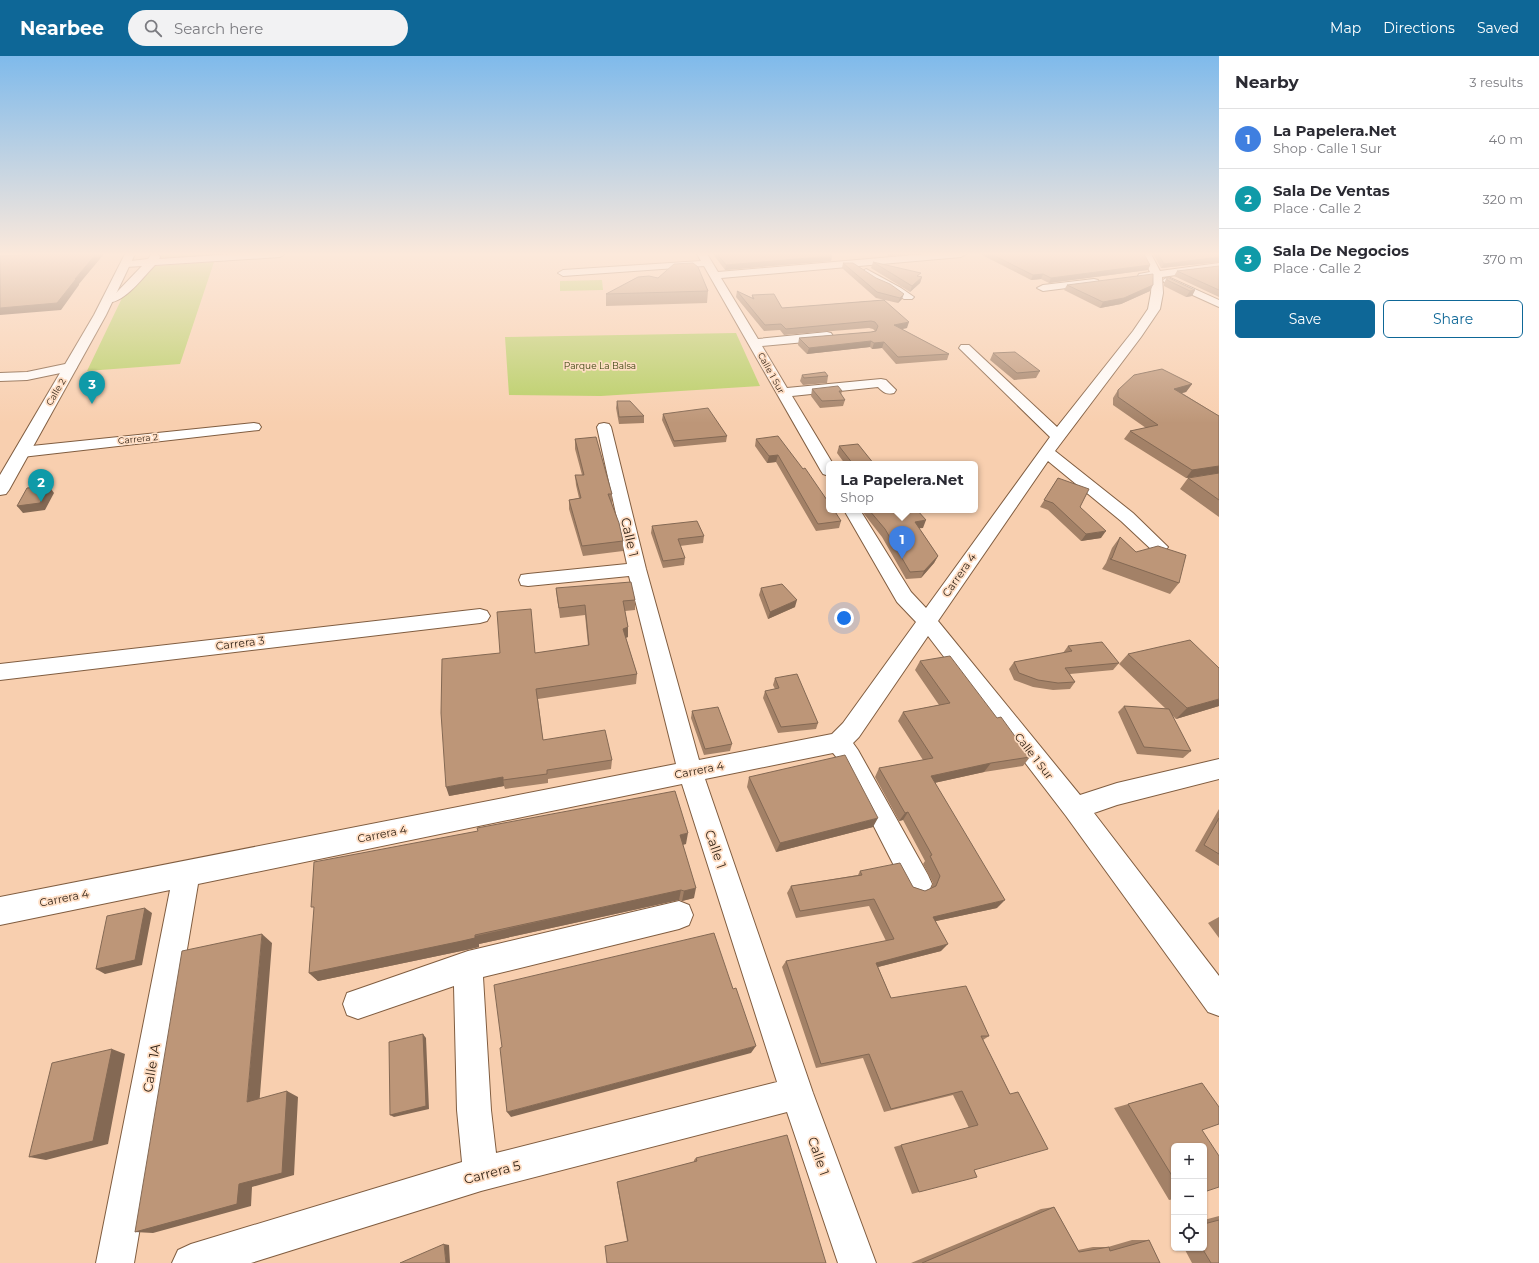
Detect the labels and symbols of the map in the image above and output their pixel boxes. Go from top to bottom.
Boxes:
street label: Calle 1 Sur [756,350,787,395]
park label: Parque La Balsa [564,360,636,371]
pin: 3 [79,371,105,404]
street label: Calle 2 [43,376,68,407]
street label: Carrera 2 [117,431,158,446]
pin: 2 [28,469,54,502]
street label: Calle 1 [618,516,642,558]
pin: 1 [889,526,915,559]
street label: Carrera 4 [939,550,980,600]
your location [834,608,854,628]
street label: Carrera 3 [215,633,265,653]
street label: Calle 1 Sur [1012,730,1056,782]
street label: Carrera 4 [673,758,726,782]
street label: Carrera 4 [356,822,409,846]
street label: Calle 1 [702,828,730,870]
street label: Carrera 4 [38,886,91,910]
street label: Calle 1A [139,1042,163,1094]
street label: Calle 1 [805,1135,833,1177]
street label: Carrera 5 [462,1157,522,1187]

